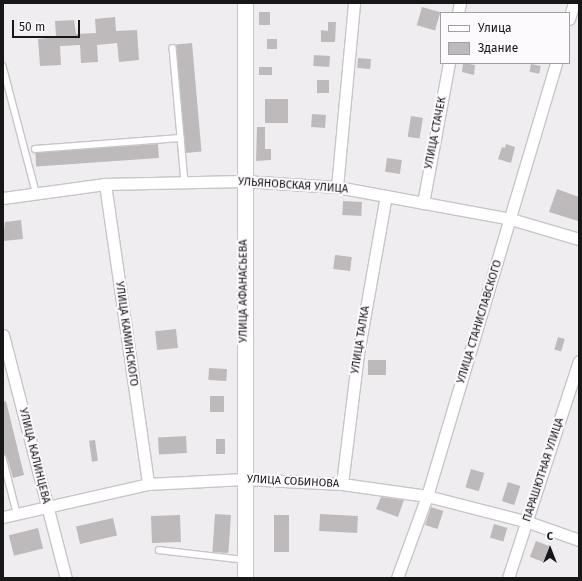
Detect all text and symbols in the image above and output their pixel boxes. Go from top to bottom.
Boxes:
scale bar [14,12,82,38]
legend [440,12,570,64]
text: 50 m [19,20,45,34]
text: Улица [478,21,512,35]
text: Здание [478,41,518,55]
street label: УЛИЦА СТАЧЕК [423,96,449,170]
street label: УЛЬЯНОВСКАЯ УЛИЦА [238,176,348,196]
street label: УЛИЦА АФАНАСЬЕВА [237,239,251,343]
street label: УЛИЦА СТАНИСЛАВСКОГО [455,259,505,385]
street label: УЛИЦА КАМИНСКОГО [112,281,140,387]
street label: УЛИЦА ТАЛКА [349,305,373,375]
street label: УЛИЦА КАЛИНЦЕВА [16,407,52,505]
street label: ПАРАШЮТНАЯ УЛИЦА [521,416,567,524]
street label: УЛИЦА СОБИНОВА [246,473,340,491]
north arrow [530,529,570,569]
text: С [547,530,553,543]

